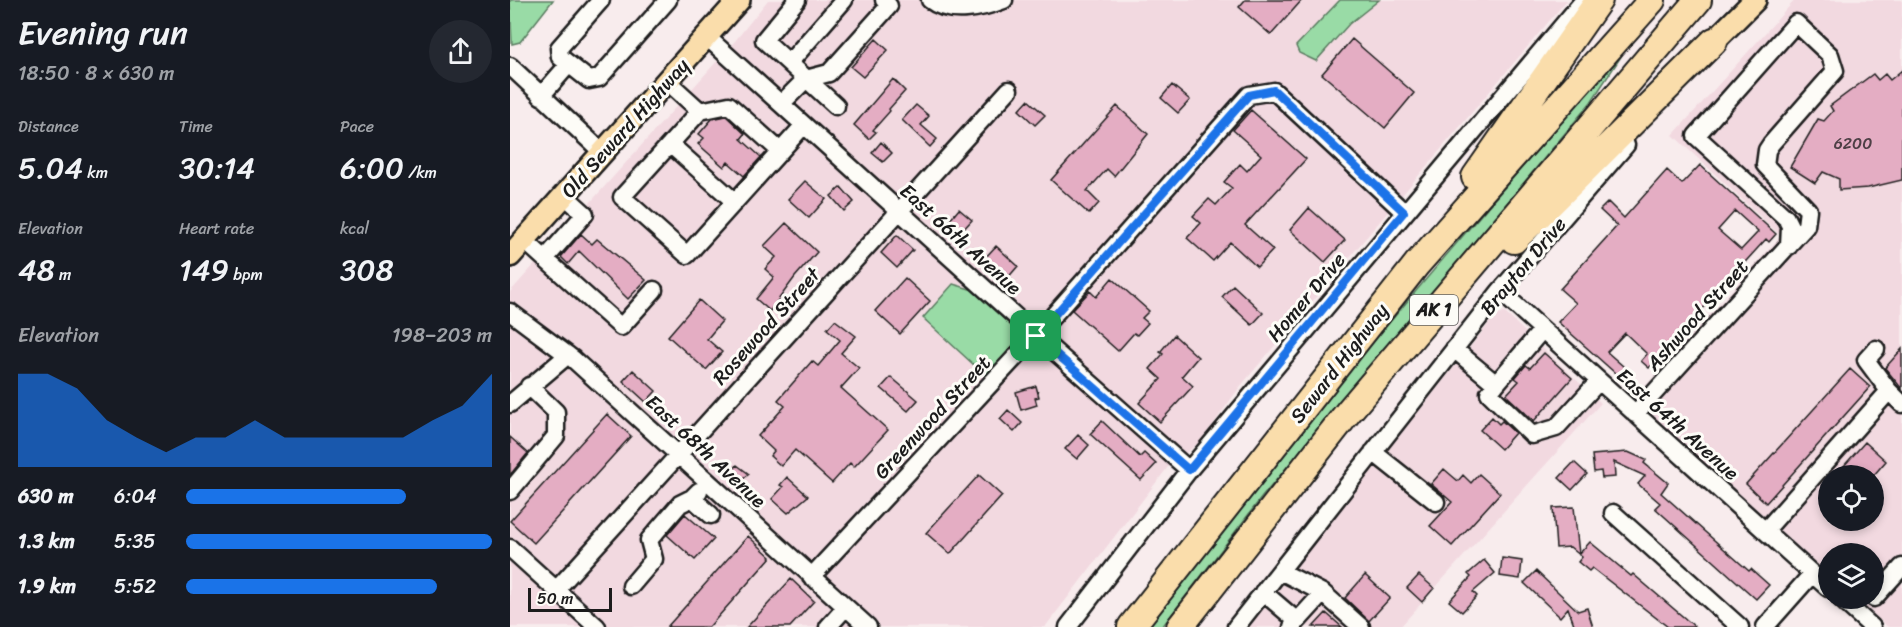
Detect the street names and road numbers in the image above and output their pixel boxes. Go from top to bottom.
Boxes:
street label: Old Seward Highway [552,49,699,207]
street label: East 66th Avenue [891,175,1030,304]
street label: Brayton Drive [1471,209,1576,324]
street label: Homer Drive [1258,244,1355,350]
street label: Ashwood Street [1637,251,1758,380]
street label: Rosewood Street [704,259,830,393]
street label: Seward Highway [1281,295,1398,431]
road number: AK 1 [1410,295,1458,325]
street label: Greenwood Street [865,347,1000,488]
street label: East 64th Avenue [1608,359,1748,490]
street label: East 68th Avenue [637,386,775,517]

